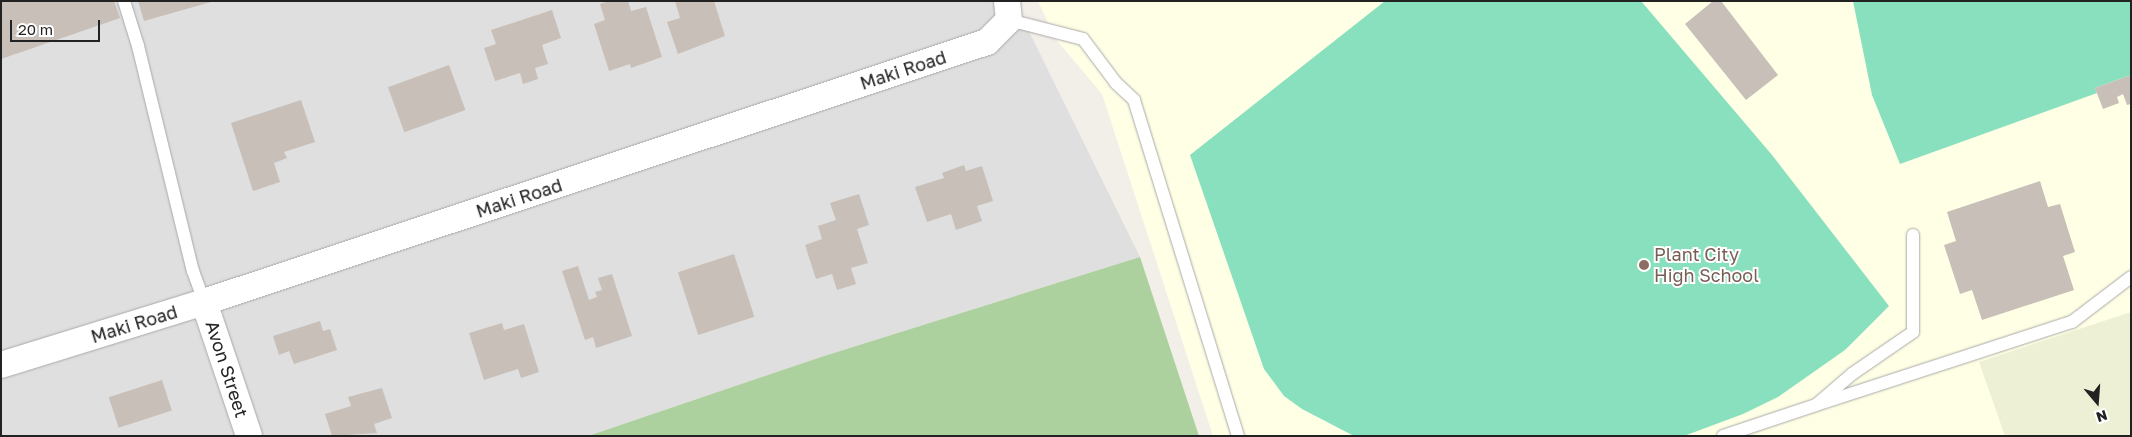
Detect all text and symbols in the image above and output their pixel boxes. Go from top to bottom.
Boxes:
scale bar [12,10,102,42]
text: 20 m [18,20,53,38]
street label: Maki Road [857,46,949,94]
street label: Maki Road [473,174,565,222]
place label: Plant City High School [1654,244,1759,286]
marker: Plant City High School [1638,259,1650,271]
street label: Maki Road [88,301,180,347]
street label: Avon Street [201,318,253,420]
north arrow [2072,377,2122,427]
text: N [2094,407,2109,426]

